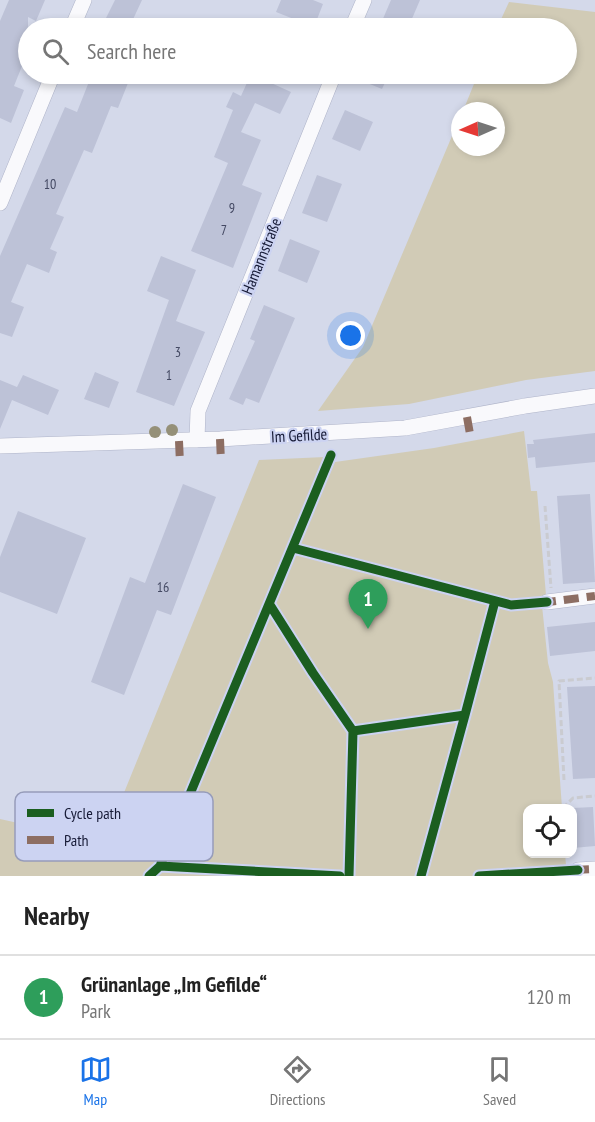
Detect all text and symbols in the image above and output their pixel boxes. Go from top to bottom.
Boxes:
search box [18,18,577,84]
icon: search [39,35,72,68]
text: Search here [87,37,176,65]
north arrow [451,102,505,156]
house number: 10 [44,175,56,193]
house number: 9 [229,199,235,217]
street label: Hamannstraße [237,215,285,297]
house number: 7 [221,221,227,239]
your location [336,321,365,350]
house number: 3 [175,343,181,361]
house number: 1 [166,366,172,384]
street label: Im Gefilde [270,424,328,446]
house number: 16 [157,578,169,596]
pin: 1 [348,580,388,629]
legend [15,792,213,861]
text: Cycle path [64,803,121,823]
map controls [523,804,577,858]
button: locate [523,804,577,858]
text: Path [64,830,89,850]
text: Nearby [24,899,89,932]
text: Grünanlage „Im Gefilde“ [81,970,267,998]
text: 1 [39,984,48,1010]
text: 120 m [527,984,571,1010]
text: Park [81,998,111,1024]
tab: Map [79,1053,112,1109]
tab: Directions [270,1053,325,1109]
tab: Saved [483,1053,516,1109]

